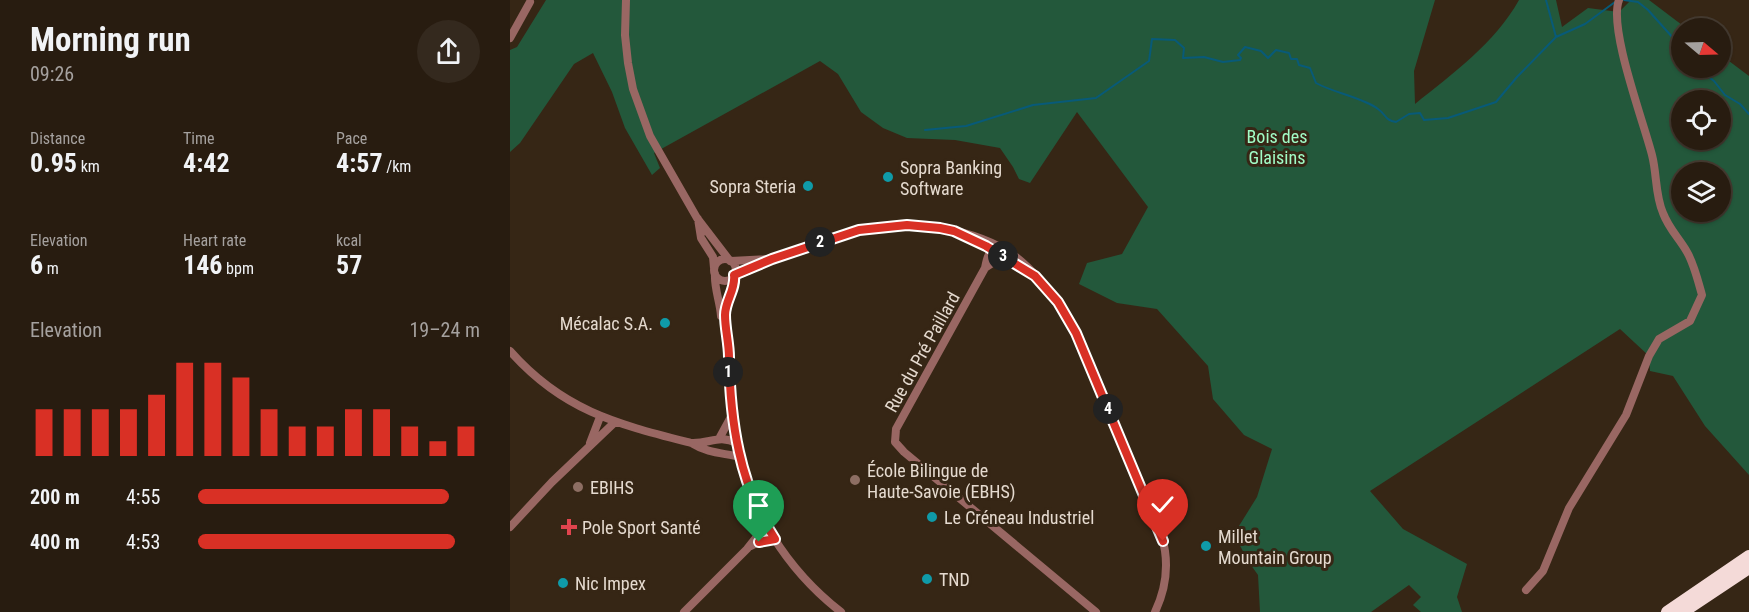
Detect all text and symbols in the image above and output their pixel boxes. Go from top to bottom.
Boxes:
north arrow [1671,18,1731,78]
map controls [1671,18,1731,222]
text: Morning run [30,20,191,59]
button: share [417,20,480,83]
text: 09:26 [30,62,74,86]
button: locate [1671,90,1731,150]
park label: Bois des Glaisins [1247,126,1307,168]
text: Distance [30,129,85,148]
text: Time [183,129,215,148]
text: Pace [336,129,367,148]
text: 0.95 [30,148,77,178]
text: 4:42 [183,148,230,178]
text: 4:57 [336,148,383,178]
text: km [77,157,100,176]
text: /km [383,157,411,176]
place label: Sopra Banking Software [900,157,1002,199]
button: layers [1671,162,1731,222]
marker: Sopra Banking Software [881,170,895,184]
place label: Sopra Steria [710,176,796,197]
marker: Sopra Steria [801,179,815,193]
pin: 2 [805,227,835,257]
text: Elevation [30,231,88,250]
text: Heart rate [183,231,246,250]
text: kcal [336,231,362,250]
text: 2 [816,232,824,251]
pin: 3 [988,241,1018,271]
text: 3 [999,246,1007,265]
text: 6 [30,250,43,280]
text: 146 [183,250,222,280]
text: 57 [336,250,362,280]
text: m [43,259,59,278]
text: bpm [222,259,254,278]
street label: Rue du Pré Paillard [880,288,964,416]
place label: Mécalac S.A. [560,313,653,334]
marker: Mécalac S.A. [658,316,672,330]
text: Elevation [30,318,102,342]
text: 19–24 m [409,318,480,342]
pin: 1 [713,357,743,387]
text: 1 [724,362,732,381]
pin: 4 [1093,394,1123,424]
text: 4 [1104,399,1112,418]
place label: École Bilingue de Haute-Savoie (EBHS) [867,460,1016,503]
marker: École Bilingue de Haute-Savoie (EBHS) [848,473,862,487]
place label: EBIHS [590,477,634,498]
pin [1137,479,1188,541]
marker: EBIHS [571,480,585,494]
pin [733,480,784,542]
text: 200 m [30,485,80,509]
text: 4:55 [126,485,160,509]
icon: check [1146,488,1179,521]
icon: arrive [742,489,775,522]
place label: Le Créneau Industriel [944,507,1094,528]
marker: Le Créneau Industriel [925,510,939,524]
place label: Pole Sport Santé [582,517,701,538]
marker: Pole Sport Santé [560,518,578,536]
place label: Millet Mountain Group [1218,526,1332,568]
text: 400 m [30,530,80,554]
text: 4:53 [126,530,160,554]
marker: Millet Mountain Group [1199,539,1213,553]
place label: TND [939,569,970,590]
marker: TND [920,572,934,586]
place label: Nic Impex [575,573,646,594]
marker: Nic Impex [556,576,570,590]

